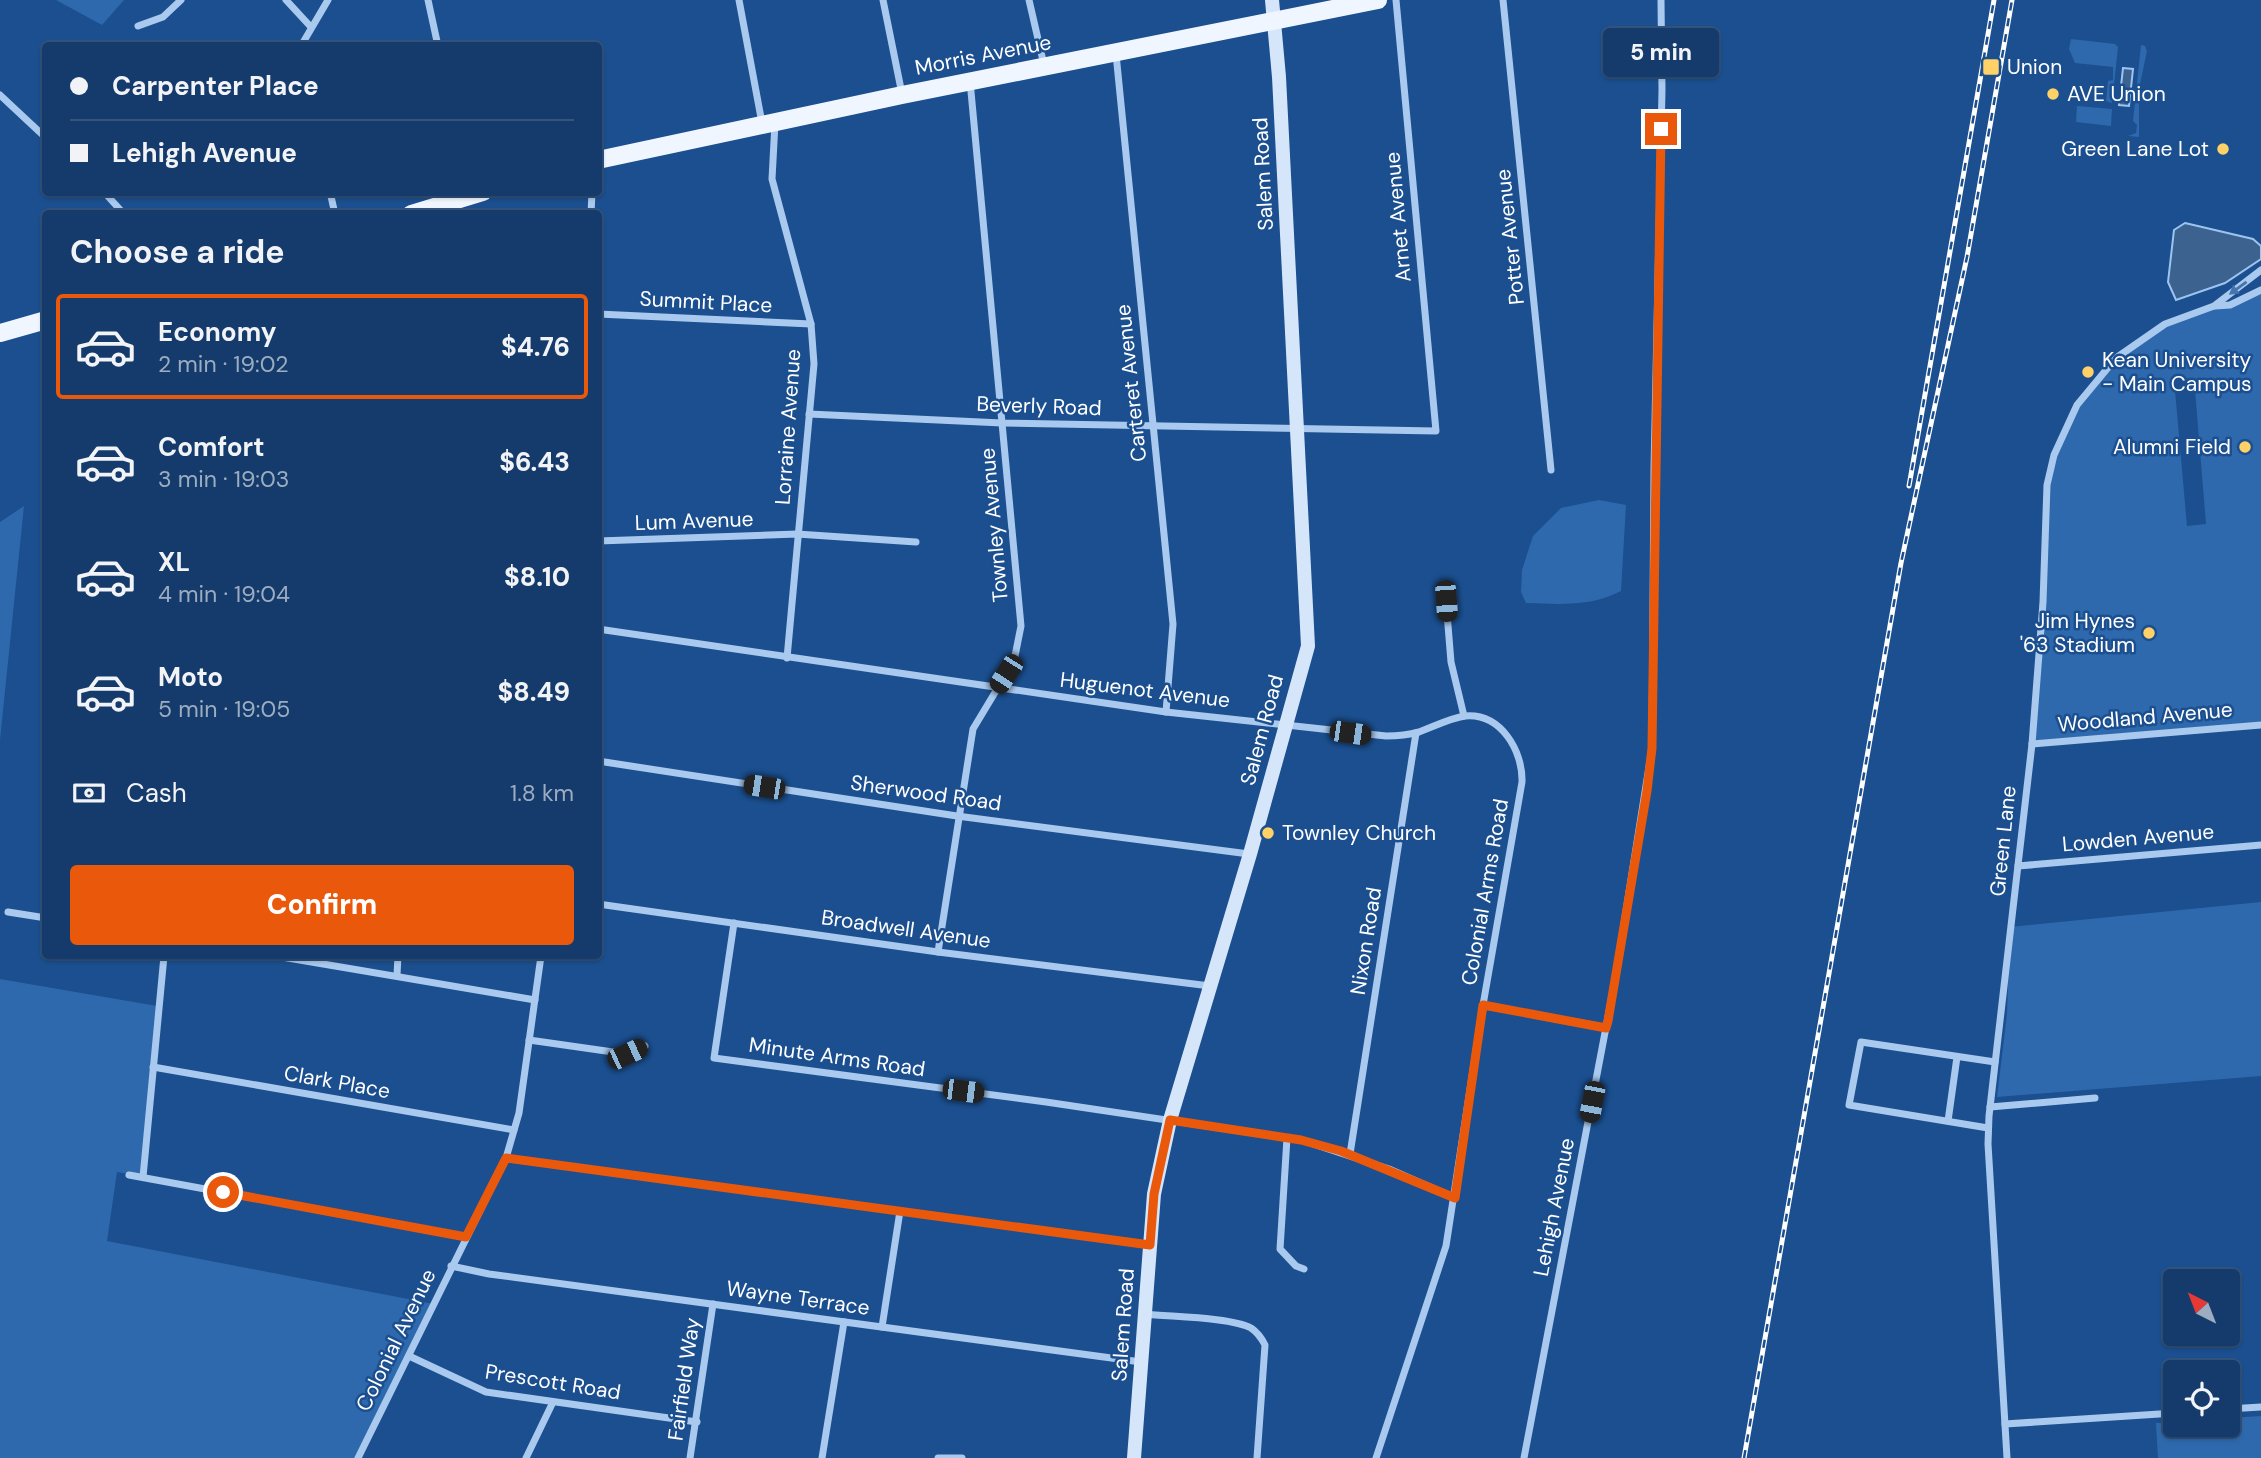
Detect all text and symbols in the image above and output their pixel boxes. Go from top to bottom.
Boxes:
callout: 5 min [1603,27,1719,76]
street label: Morris Avenue [913,28,1054,82]
text: 5 min [1630,37,1692,67]
place label: Union [2007,53,2062,81]
marker: Union [1981,57,2001,77]
text: Carpenter Place [112,69,319,103]
place label: AVE Union [2067,80,2166,108]
marker: AVE Union [2045,86,2061,102]
route end [1645,113,1677,145]
street label: Salem Road [1246,117,1280,231]
place label: Green Lane Lot [2061,135,2209,163]
text: Lehigh Avenue [112,136,297,170]
marker: Green Lane Lot [2215,141,2231,157]
street label: Arnet Avenue [1378,151,1418,283]
street label: Potter Avenue [1489,168,1531,306]
text: Choose a ride [70,231,285,273]
one-way arrow [2228,281,2247,295]
street label: Summit Place [639,285,773,319]
street label: Carteret Avenue [1109,303,1153,463]
icon: car [74,315,137,378]
text: Economy [158,315,276,349]
text: $4.76 [501,330,570,364]
place label: Kean University - Main Campus [2102,346,2252,398]
street label: Lorraine Avenue [769,348,807,506]
text: 2 min · 19:02 [158,349,288,379]
marker: Kean University - Main Campus [2080,364,2096,380]
street label: Beverly Road [976,390,1102,422]
icon: car [74,430,137,493]
text: Comfort [158,430,264,464]
place label: Alumni Field [2113,433,2231,461]
marker: Alumni Field [2237,439,2253,455]
text: $6.43 [499,445,570,479]
street label: Townley Avenue [973,447,1015,603]
text: 3 min · 19:03 [158,464,289,494]
street label: Lum Avenue [634,505,754,537]
icon: car [74,545,137,608]
text: XL [158,545,190,579]
text: $8.10 [504,560,570,594]
text: 4 min · 19:04 [158,579,290,609]
car [1435,579,1458,623]
place label: Jim Hynes '63 Stadium [2020,607,2135,659]
marker: Jim Hynes '63 Stadium [2141,625,2157,641]
car [986,651,1027,697]
icon: car [74,660,137,723]
text: Moto [158,660,223,694]
street label: Huguenot Avenue [1058,666,1232,714]
street label: Salem Road [1234,672,1290,788]
text: $8.49 [497,675,570,709]
text: 5 min · 19:05 [158,694,290,724]
street label: Woodland Avenue [2056,695,2234,739]
car [1328,720,1373,746]
street label: Sherwood Road [849,769,1003,817]
car [742,773,787,801]
icon: cash [70,774,108,812]
text: Cash [126,776,187,810]
text: 1.8 km [510,778,574,808]
street label: Green Lane [1983,784,2023,898]
street label: Colonial Arms Road [1455,797,1515,987]
street label: Lowden Avenue [2061,817,2215,859]
place label: Townley Church [1282,819,1436,847]
marker: Townley Church [1260,825,1276,841]
button: Confirm [70,865,574,945]
street label: Nixon Road [1344,885,1388,997]
street label: Broadwell Avenue [819,903,993,955]
street label: Minute Arms Road [747,1031,927,1083]
car [604,1036,651,1072]
street label: Clark Place [282,1059,392,1105]
car [941,1078,986,1104]
car [1578,1079,1607,1125]
street label: Lehigh Avenue [1527,1135,1581,1279]
route start [207,1176,239,1208]
street label: Colonial Avenue [349,1264,443,1416]
street label: Salem Road [1105,1267,1141,1383]
north arrow [2163,1269,2240,1346]
map controls [2163,1269,2240,1437]
street label: Wayne Terrace [725,1274,872,1322]
street label: Fairfield Way [662,1315,707,1442]
street label: Prescott Road [483,1357,623,1407]
button: locate [2163,1360,2240,1437]

